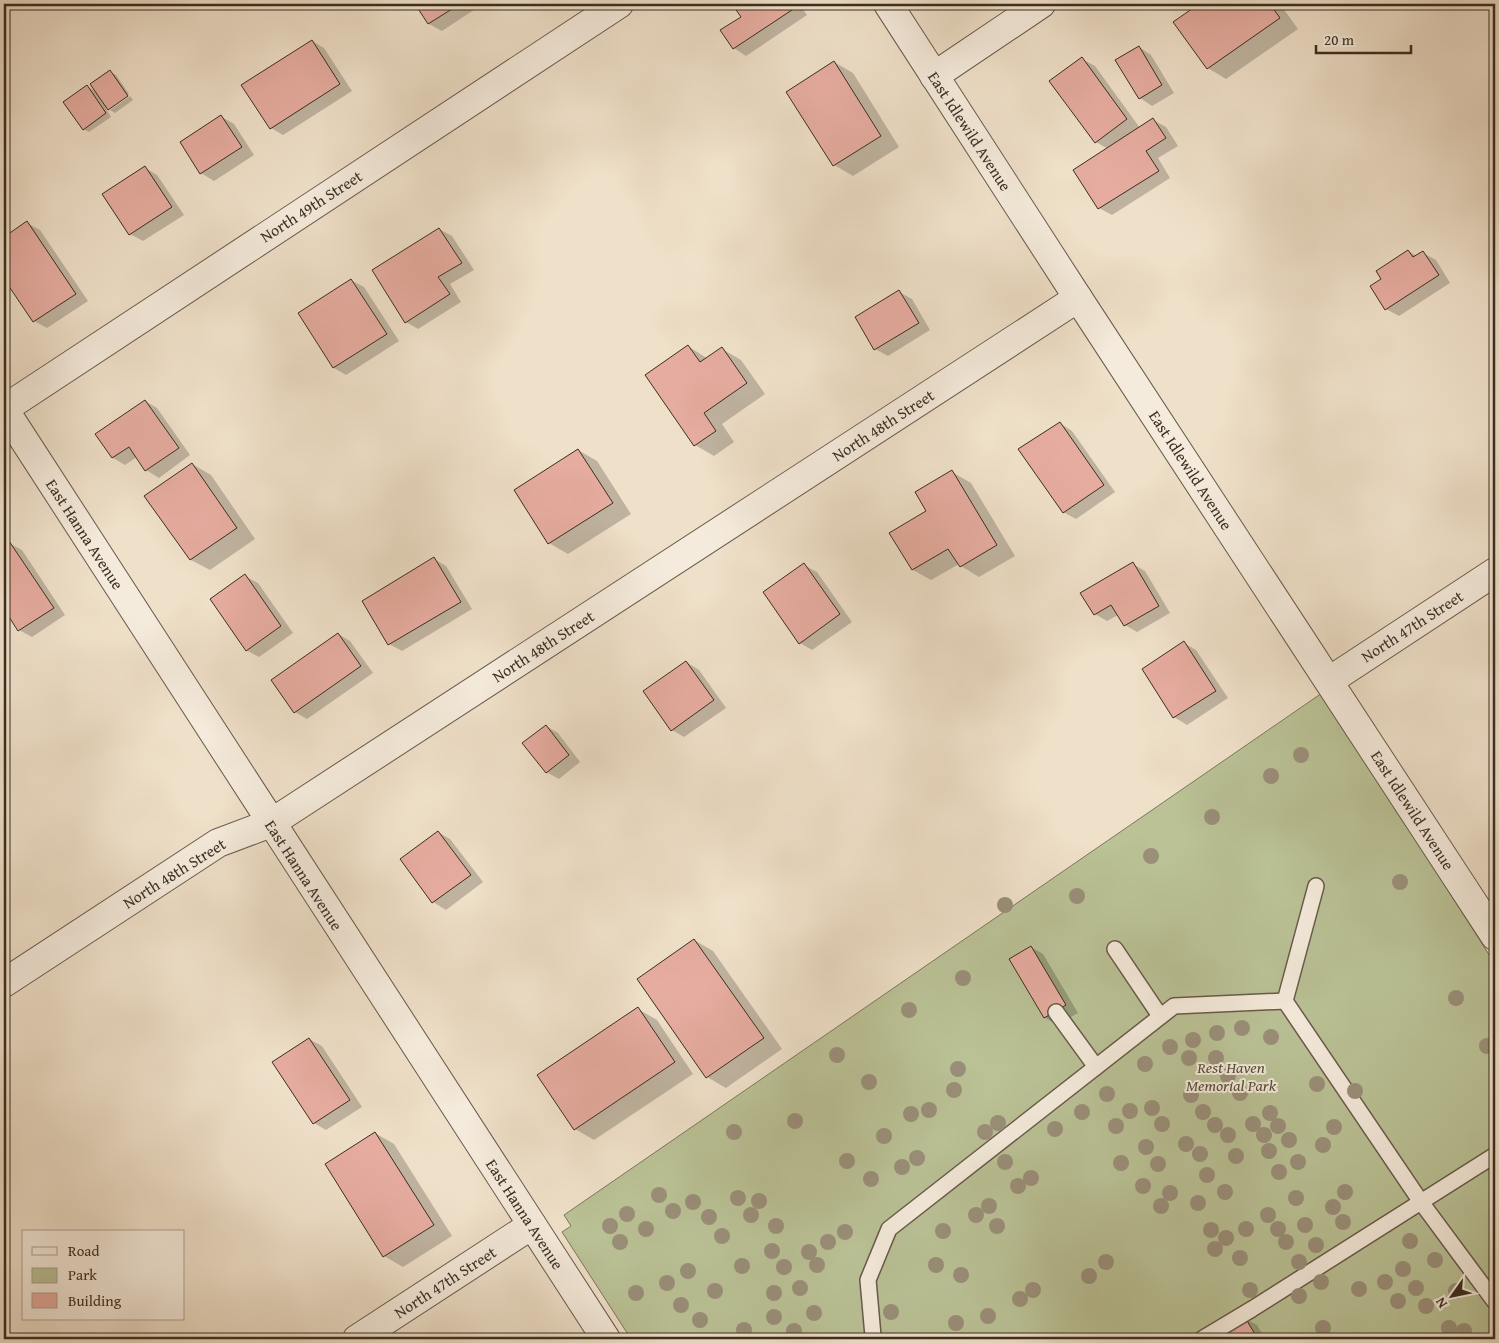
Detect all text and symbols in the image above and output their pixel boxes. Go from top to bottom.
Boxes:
scale bar [1316,22,1412,54]
text: 20 m [1324,29,1355,50]
street label: East Idlewild Avenue [922,67,1018,195]
street label: North 49th Street [255,164,367,248]
street label: North 48th Street [827,383,939,467]
street label: East Idlewild Avenue [1143,406,1239,534]
street label: East Hanna Avenue [40,474,130,594]
street label: North 47th Street [1356,584,1468,668]
street label: North 48th Street [487,604,599,688]
street label: East Idlewild Avenue [1365,746,1461,874]
street label: East Hanna Avenue [259,815,349,935]
street label: North 48th Street [118,832,230,914]
park label: Rest Haven Memorial Park [1186,1055,1277,1097]
street label: East Hanna Avenue [480,1154,570,1274]
legend [22,1230,185,1320]
text: Road [68,1240,99,1261]
street label: North 47th Street [389,1240,501,1324]
text: Park [68,1264,97,1285]
north arrow [1426,1270,1476,1320]
text: Building [68,1290,122,1311]
text: N [1430,1293,1452,1312]

